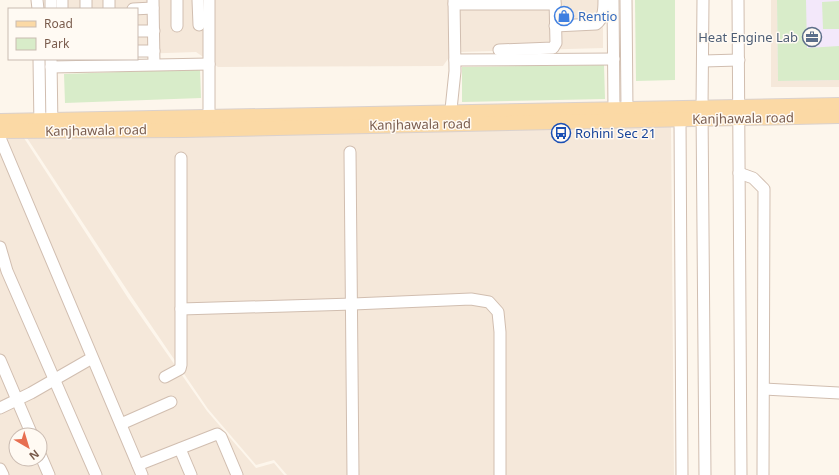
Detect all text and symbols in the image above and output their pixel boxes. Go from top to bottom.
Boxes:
shop icon: Rentio [553,5,575,27]
place label: Rentio [578,7,617,25]
legend [8,8,138,60]
text: Road [44,15,73,32]
office icon: Heat Engine Lab [801,26,823,48]
place label: Heat Engine Lab [698,28,798,46]
text: Park [44,35,70,52]
street label: Kanjhawala road [692,108,794,128]
street label: Kanjhawala road [369,114,471,134]
street label: Kanjhawala road [45,120,147,140]
bus stop icon: Rohini Sec 21 [550,122,572,144]
place label: Rohini Sec 21 [575,124,656,142]
north arrow [8,427,48,467]
text: N [26,447,43,464]

